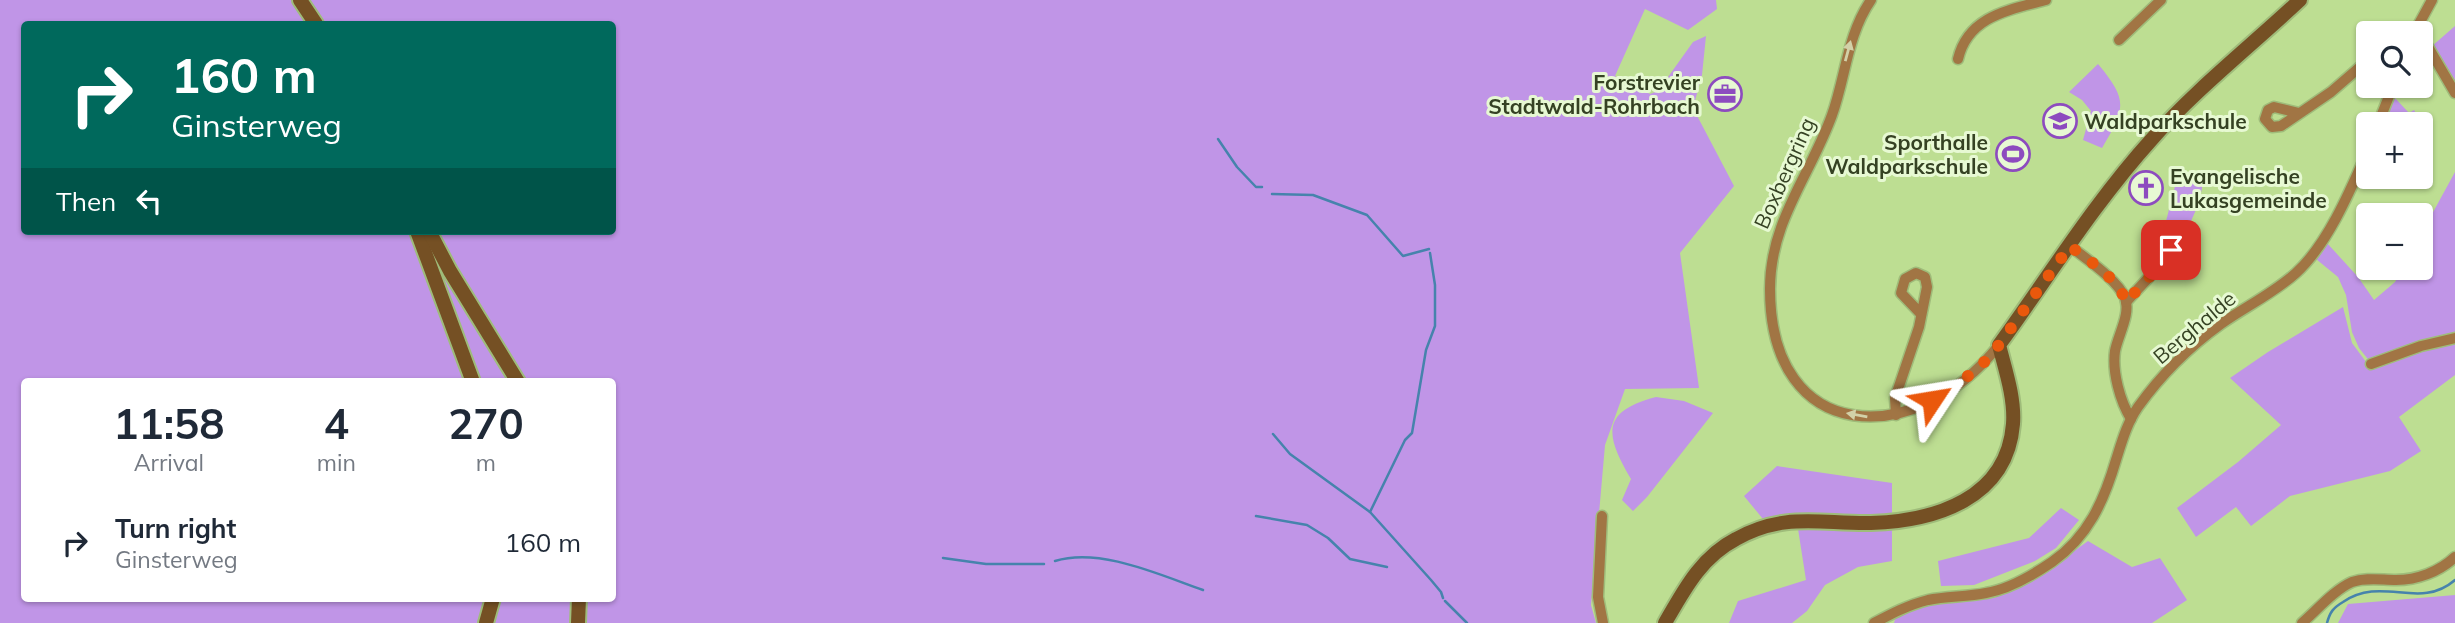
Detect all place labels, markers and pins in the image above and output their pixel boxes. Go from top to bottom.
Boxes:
place label: Forstrevier Stadtwald-Rohrbach [1488,69,1701,119]
office icon: Forstrevier Stadtwald-Rohrbach [1706,75,1744,113]
school or university icon: Waldparkschule [2041,102,2079,140]
place label: Waldparkschule [2084,108,2247,134]
place label: Sporthalle Waldparkschule [1825,129,1988,179]
sports icon: Sporthalle Waldparkschule [1994,135,2032,173]
place label: Evangelische Lukasgemeinde [2170,163,2327,213]
church icon: Evangelische Lukasgemeinde [2127,169,2165,207]
pin [2141,220,2201,280]

